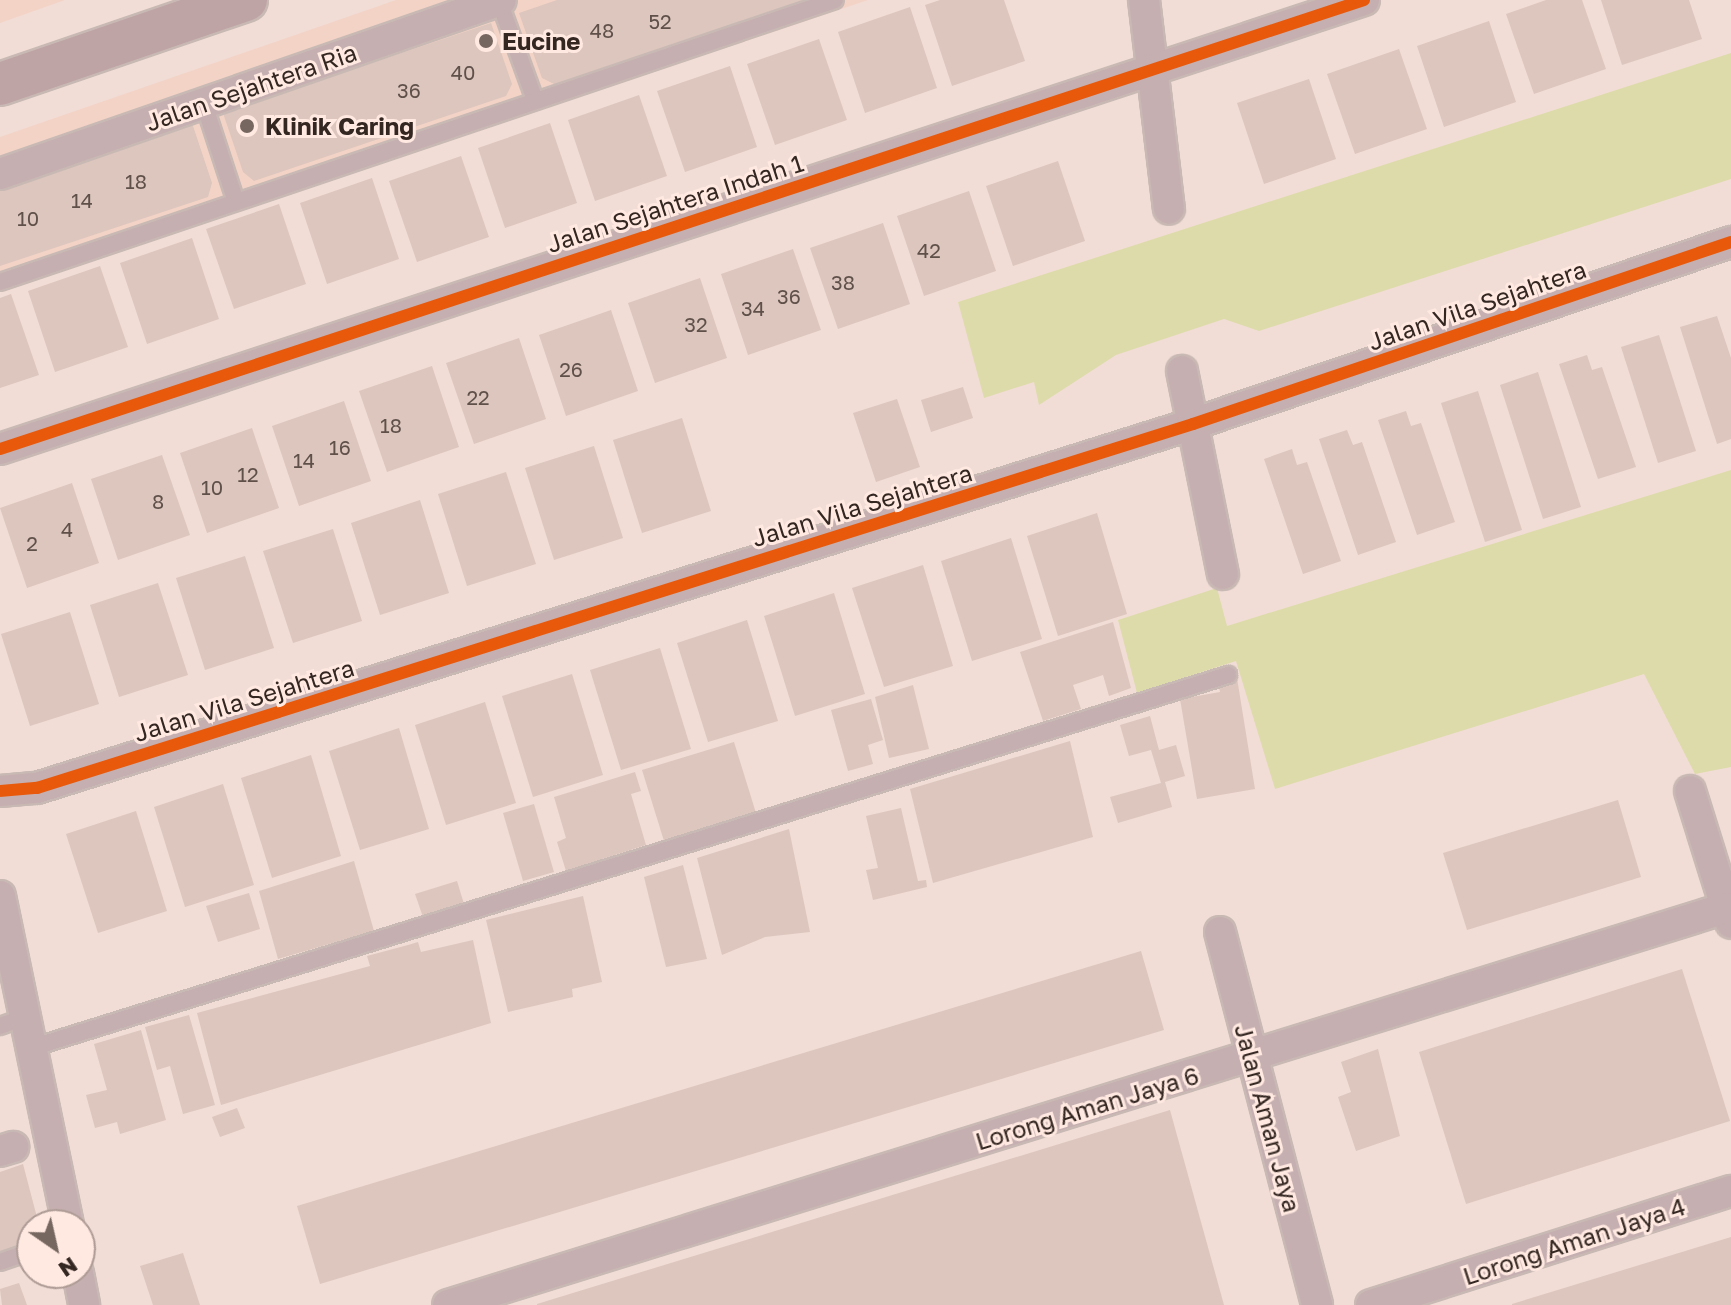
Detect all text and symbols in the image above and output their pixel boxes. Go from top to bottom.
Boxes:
house number: 52 [648,9,672,33]
house number: 48 [590,18,614,42]
place label: Eucine [502,27,580,55]
marker: Eucine [477,32,495,50]
street label: Jalan Sejahtera Ria [142,37,360,137]
house number: 40 [451,60,475,84]
house number: 36 [397,78,421,102]
place label: Klinik Caring [265,112,414,140]
marker: Klinik Caring [236,115,258,137]
street label: Jalan Sejahtera Indah 1 [543,148,807,258]
house number: 18 [125,169,147,193]
house number: 14 [71,188,93,212]
house number: 10 [17,206,39,230]
house number: 42 [917,238,941,262]
street label: Jalan Vila Sejahtera [1364,254,1590,356]
house number: 38 [831,270,855,294]
house number: 36 [777,284,801,308]
house number: 34 [741,296,765,320]
house number: 32 [684,312,708,336]
house number: 26 [559,357,583,381]
house number: 22 [466,385,490,409]
house number: 18 [380,413,402,437]
house number: 16 [329,435,351,459]
house number: 14 [293,448,315,472]
street label: Jalan Vila Sejahtera [748,458,976,552]
house number: 12 [237,462,259,486]
house number: 10 [201,475,223,499]
house number: 8 [152,489,164,513]
house number: 4 [61,517,73,541]
house number: 2 [26,531,38,555]
street label: Jalan Vila Sejahtera [130,653,358,747]
street label: Jalan Aman Jaya [1229,1021,1307,1215]
street label: Lorong Aman Jaya 6 [972,1060,1202,1156]
street label: Lorong Aman Jaya 4 [1459,1191,1689,1291]
north arrow [16,1209,96,1289]
text: N [54,1252,83,1284]

